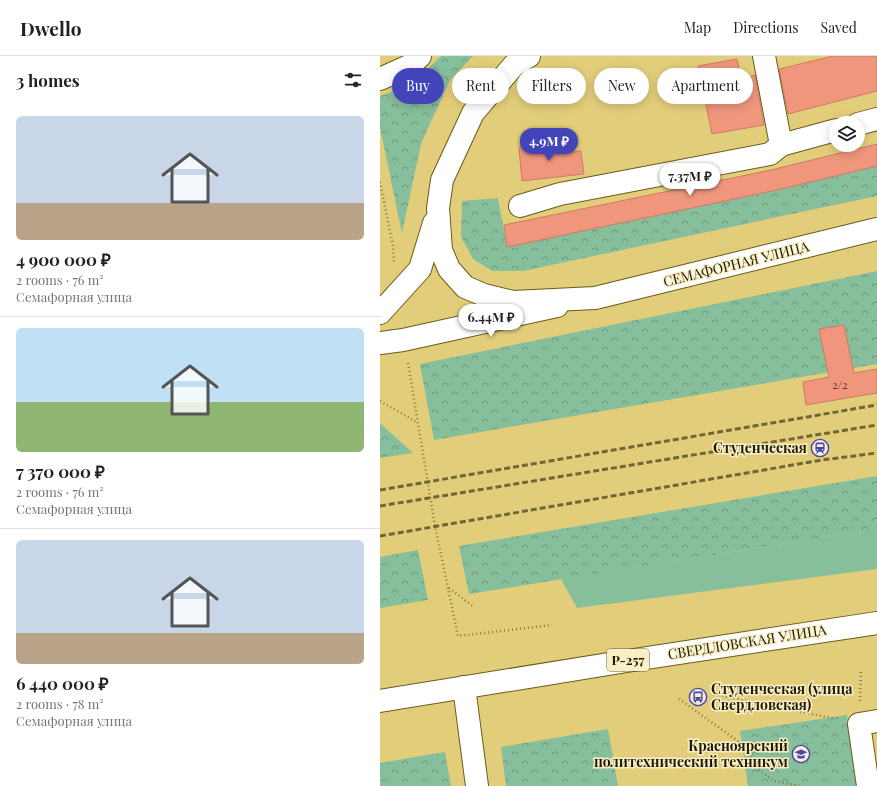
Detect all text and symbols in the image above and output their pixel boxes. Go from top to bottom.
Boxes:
text: Dwello [20,15,81,41]
text: Map [684,18,711,37]
text: Directions [733,18,799,37]
text: Saved [821,18,857,37]
chip: Buy [392,68,444,104]
chip: Rent [452,68,509,104]
chip: Filters [517,68,586,104]
chip: New [594,68,649,104]
chip: Apartment [657,68,753,104]
text: 3 homes [16,69,80,91]
icon: filters [342,69,364,91]
map controls [829,116,865,152]
button: layers [829,116,865,152]
pin: 4.9M ₽ [516,128,582,162]
text: 4.9M ₽ [529,132,569,149]
icon: home [154,142,226,214]
pin: 7.37M ₽ [653,163,727,197]
text: 7.37M ₽ [668,167,712,184]
street label: СЕМАФОРНАЯ УЛИЦА [661,236,811,291]
text: 4 900 000 ₽ [16,248,111,270]
text: 2 rooms · 76 m² [16,271,104,288]
text: Семафорная улица [16,288,132,305]
pin: 6.44M ₽ [454,304,528,338]
text: 6.44M ₽ [467,308,515,325]
icon: home [154,354,226,426]
house number: 2/2 [832,376,848,392]
place label: Студенческая [713,438,807,457]
station icon: Студенческая [810,438,830,458]
text: 7 370 000 ₽ [16,460,105,482]
text: 2 rooms · 76 m² [16,483,104,500]
text: Семафорная улица [16,500,132,517]
icon: home [154,566,226,638]
street label: СВЕРДЛОВСКАЯ УЛИЦА [666,620,828,663]
road number: Р-257 [607,649,649,671]
text: 6 440 000 ₽ [16,672,109,694]
place label: Студенческая (улица Свердловская) [711,679,853,714]
bus stop icon: Студенческая (улица Свердловская) [688,687,708,707]
text: 2 rooms · 78 m² [16,695,104,712]
text: Семафорная улица [16,712,132,729]
place label: Красноярский политехнический техникум [594,736,789,771]
school or university icon: Красноярский политехнический техникум [791,744,811,764]

